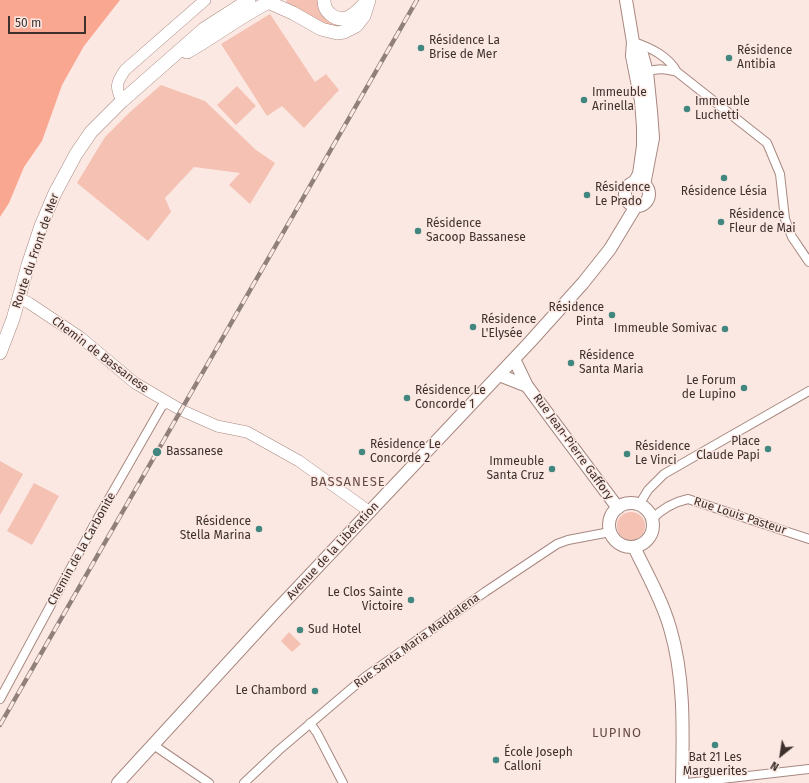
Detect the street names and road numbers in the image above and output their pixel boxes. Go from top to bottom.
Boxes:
street label: Route du Front de Mer [9,191,63,311]
street label: Chemin de Bassanese [49,314,151,396]
street label: Rue Jean-Pierre Gaffory [530,391,616,503]
street label: Chemin de la Carbonite [45,490,119,608]
street label: Rue Louis Pasteur [692,494,788,538]
street label: Avenue de la Libération [284,499,382,603]
street label: Rue Santa Maria Maddalena [351,591,483,691]

